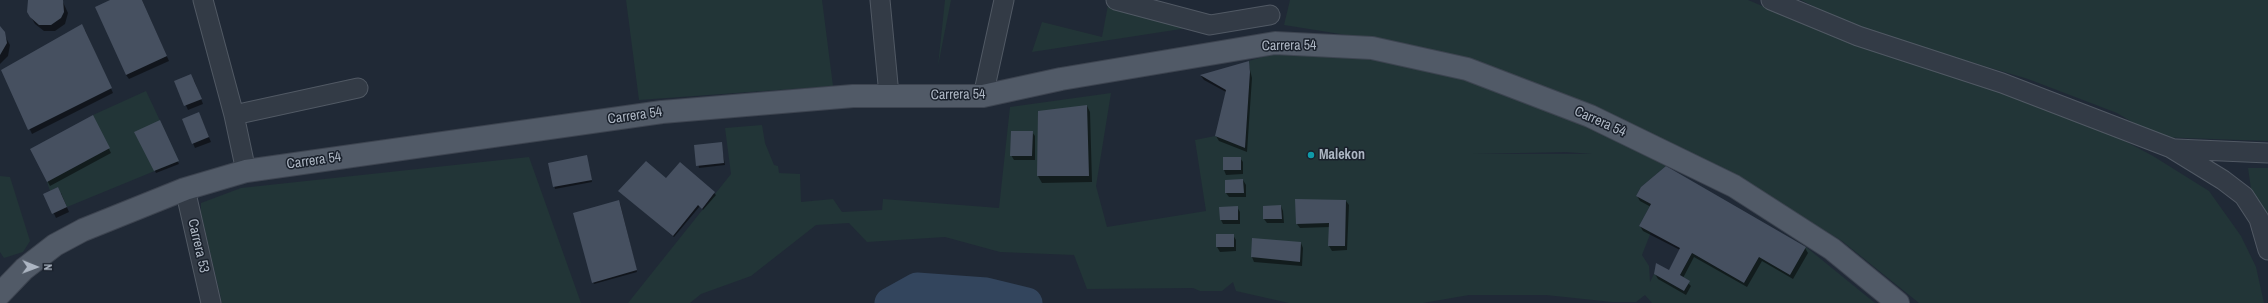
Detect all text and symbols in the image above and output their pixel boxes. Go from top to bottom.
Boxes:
street label: Carrera 54 [1261,37,1317,55]
street label: Carrera 54 [930,86,986,104]
street label: Carrera 54 [1572,103,1628,141]
street label: Carrera 54 [607,104,663,128]
place label: Malekon [1319,147,1365,163]
street label: Carrera 54 [286,149,342,173]
marker: Malekon [1306,150,1316,160]
street label: Carrera 53 [184,217,212,275]
north arrow [16,247,56,287]
text: N [41,264,55,271]

